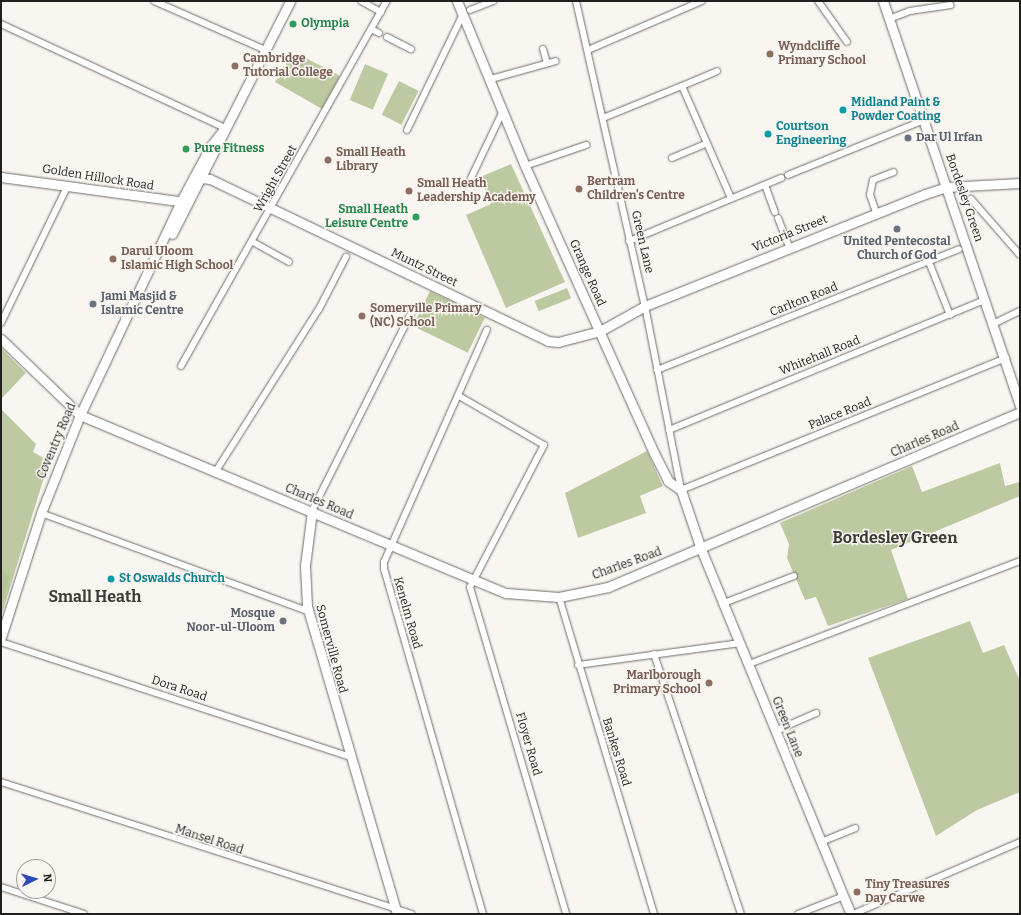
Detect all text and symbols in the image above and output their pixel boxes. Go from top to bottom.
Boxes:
place label: Olympia [301,17,349,31]
marker: Olympia [288,19,298,29]
place label: Wyndcliffe Primary School [778,40,866,68]
marker: Wyndcliffe Primary School [765,49,775,59]
place label: Cambridge Tutorial College [243,52,333,80]
marker: Cambridge Tutorial College [230,61,240,71]
place label: Midland Paint & Powder Coating [851,96,941,124]
marker: Midland Paint & Powder Coating [838,105,848,115]
place label: Courtson Engineering [776,120,846,148]
marker: Courtson Engineering [763,129,773,139]
place label: Dar Ul Irfan [916,131,982,145]
marker: Dar Ul Irfan [903,133,913,143]
place label: Pure Fitness [194,142,264,156]
street label: Wright Street [251,143,301,215]
marker: Pure Fitness [181,144,191,154]
place label: Small Heath Library [336,146,406,174]
street label: Bordesley Green [942,152,986,244]
marker: Small Heath Library [323,155,333,165]
street label: Golden Hillock Road [41,162,155,194]
place label: Bertram Children's Centre [587,175,685,203]
place label: Small Heath Leadership Academy [417,177,536,205]
marker: Bertram Children's Centre [574,184,584,194]
marker: Small Heath Leadership Academy [404,186,414,196]
place label: Small Heath Leisure Centre [325,203,408,231]
street label: Green Lane [628,209,656,275]
marker: Small Heath Leisure Centre [411,212,421,222]
street label: Victoria Street [750,212,830,256]
marker: United Pentecostal Church of God [892,224,902,234]
place label: United Pentecostal Church of God [843,235,951,263]
street label: Grange Road [566,237,608,309]
place label: Darul Uloom Islamic High School [121,245,233,273]
street label: Muntz Street [388,246,460,290]
marker: Darul Uloom Islamic High School [108,254,118,264]
street label: Carlton Road [768,280,840,320]
place label: Jami Masjid & Islamic Centre [101,290,183,318]
marker: Jami Masjid & Islamic Centre [88,299,98,309]
place label: Somerville Primary (NC) School [370,302,482,330]
marker: Somerville Primary (NC) School [357,311,367,321]
street label: Whitehall Road [778,333,862,379]
street label: Palace Road [807,395,873,433]
street label: Coventry Road [35,401,79,481]
street label: Charles Road [889,419,961,461]
street label: Charles Road [283,481,355,523]
district label: Bordesley Green [833,528,957,548]
street label: Charles Road [590,545,664,583]
place label: St Oswalds Church [119,572,225,586]
marker: St Oswalds Church [106,574,116,584]
street label: Kenelm Road [390,575,424,651]
district label: Small Heath [49,587,141,607]
street label: Somerville Road [312,603,350,695]
place label: Mosque Noor-ul-Uloom [186,607,275,635]
marker: Mosque Noor-ul-Uloom [278,616,288,626]
place label: Marlborough Primary School [613,669,701,697]
street label: Dora Road [149,673,209,705]
marker: Marlborough Primary School [704,678,714,688]
street label: Green Lane [768,695,806,759]
street label: Floyer Road [512,711,544,777]
street label: Bankes Road [599,716,633,788]
street label: Mansel Road [173,822,245,858]
north arrow [16,859,56,899]
text: N [41,873,54,883]
place label: Tiny Treasures Day Carwe [865,878,950,906]
marker: Tiny Treasures Day Carwe [852,887,862,897]

